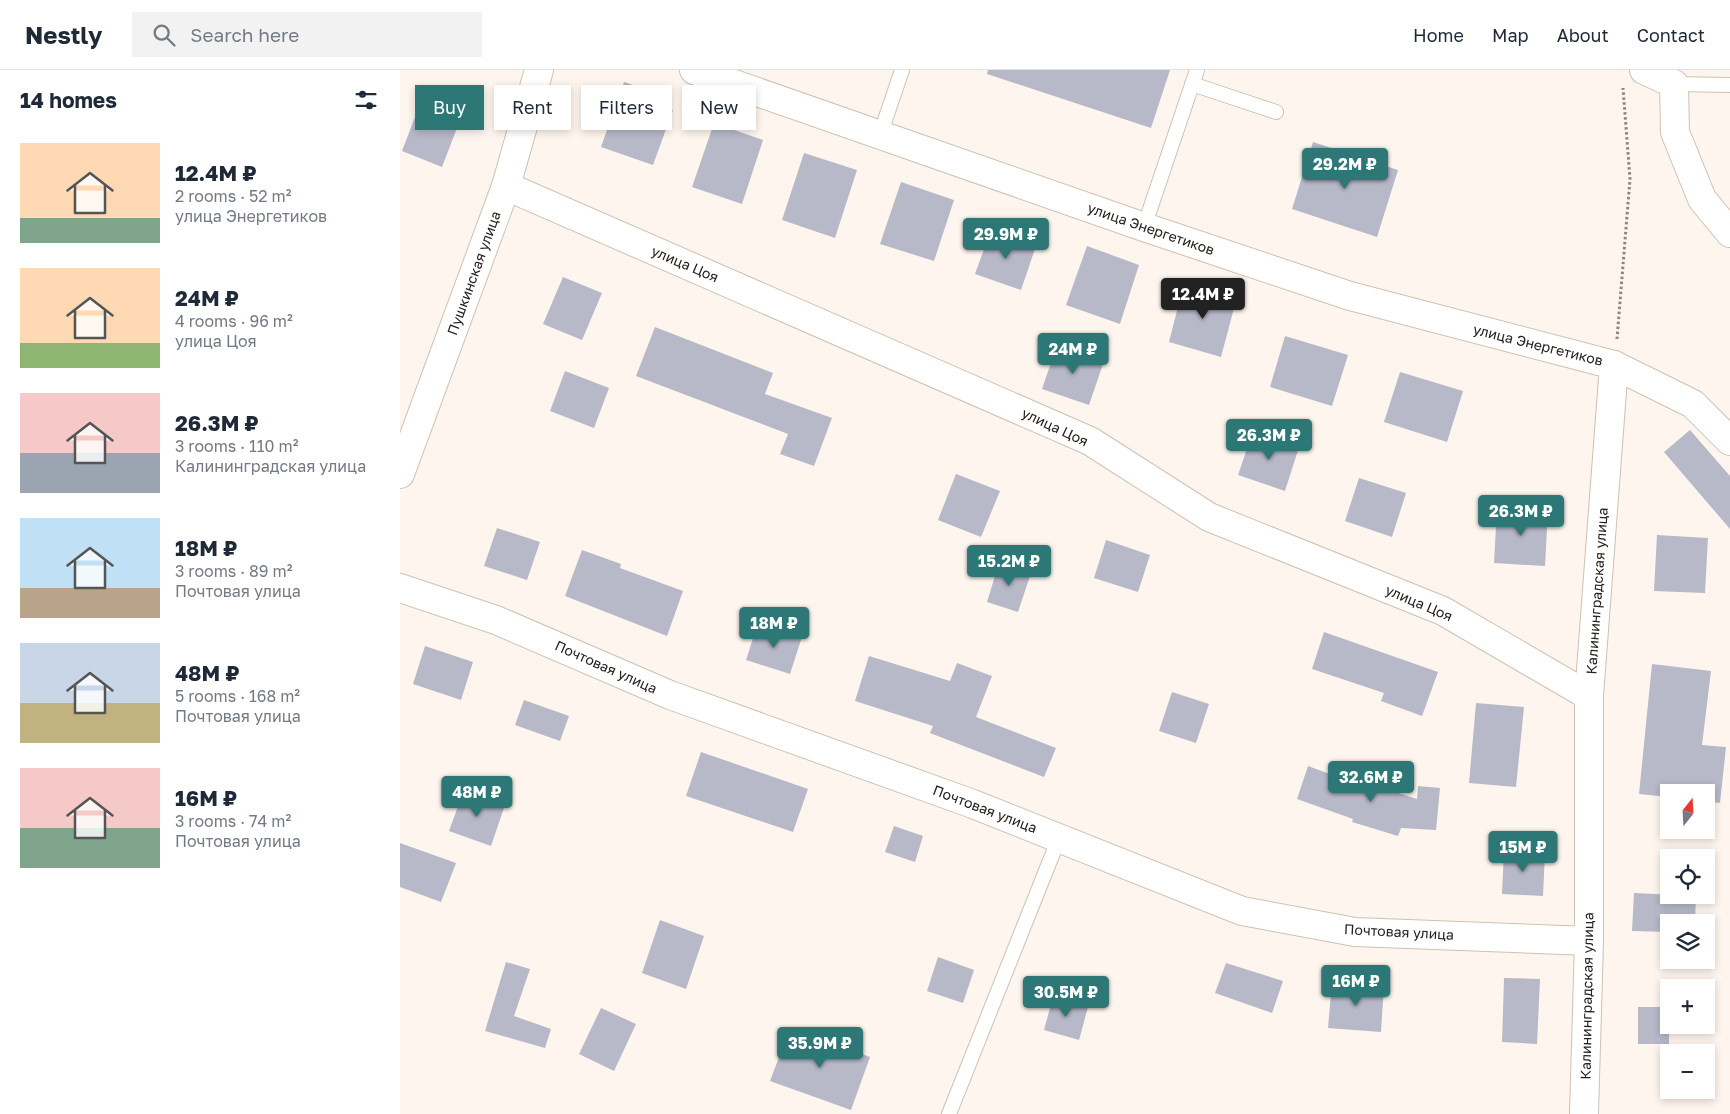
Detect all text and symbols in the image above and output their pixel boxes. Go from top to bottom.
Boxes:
search box [132,12,482,57]
text: Nestly [25,20,102,49]
icon: search [150,21,178,49]
text: Search here [190,23,299,46]
text: Home [1413,24,1464,46]
text: Map [1492,24,1529,46]
text: About [1557,24,1609,46]
text: Contact [1637,24,1705,46]
chip: Buy [415,85,484,130]
chip: Rent [494,85,571,130]
chip: Filters [581,85,672,130]
chip: New [682,85,756,130]
icon: filters [352,86,380,114]
text: 14 homes [20,87,117,113]
pin: 29.2M ₽ [1299,148,1391,190]
text: 29.2M ₽ [1313,154,1377,174]
text: 12.4M ₽ [175,160,257,186]
icon: home [60,163,120,223]
text: 2 rooms · 52 m² [175,186,291,206]
street label: улица Энергетиков [1085,199,1217,258]
text: улица Энергетиков [175,206,327,226]
street label: Пушкинская улица [443,208,504,337]
pin: 29.9M ₽ [960,218,1052,260]
text: 29.9M ₽ [974,224,1038,244]
street label: улица Цоя [649,242,721,285]
pin: 12.4M ₽ [1157,278,1249,320]
text: 12.4M ₽ [1172,284,1234,304]
text: 24M ₽ [175,285,239,311]
icon: home [60,288,120,348]
text: 4 rooms · 96 m² [175,311,293,331]
street label: улица Энергетиков [1472,320,1605,369]
text: улица Цоя [175,331,257,351]
pin: 24M ₽ [1038,332,1108,375]
text: 24M ₽ [1049,339,1097,359]
street label: улица Цоя [1019,404,1091,449]
text: 26.3M ₽ [175,410,259,436]
icon: home [60,413,120,473]
pin: 26.3M ₽ [1223,418,1315,461]
text: 26.3M ₽ [1237,425,1301,445]
text: 3 rooms · 110 m² [175,436,298,456]
text: Калининградская улица [175,456,366,476]
pin: 26.3M ₽ [1475,494,1567,537]
text: 26.3M ₽ [1489,501,1553,521]
street label: Калининградская улица [1582,507,1611,675]
text: 18M ₽ [175,535,237,561]
icon: home [60,538,120,598]
pin: 15.2M ₽ [963,544,1055,587]
text: 15.2M ₽ [978,551,1040,571]
text: 3 rooms · 89 m² [175,561,292,581]
text: Почтовая улица [175,581,301,601]
street label: улица Цоя [1383,581,1455,624]
pin: 18M ₽ [739,606,809,649]
text: 18M ₽ [750,613,798,633]
street label: Почтовая улица [552,636,660,697]
text: 48M ₽ [175,660,240,686]
icon: home [60,663,120,723]
text: 5 rooms · 168 m² [175,686,300,706]
text: Почтовая улица [175,706,301,726]
pin: 32.6M ₽ [1325,760,1417,803]
text: 32.6M ₽ [1339,767,1403,787]
pin: 48M ₽ [442,776,512,818]
street label: Почтовая улица [931,781,1040,836]
text: 48M ₽ [452,782,502,802]
north arrow [1660,784,1715,839]
map controls [1660,784,1715,1099]
text: 16M ₽ [175,785,237,811]
icon: home [60,788,120,848]
text: 3 rooms · 74 m² [175,811,291,831]
pin: 15M ₽ [1488,830,1558,873]
text: Почтовая улица [175,831,301,851]
text: 15M ₽ [1499,837,1547,857]
button: locate [1660,849,1715,904]
street label: Калининградская улица [1577,912,1596,1080]
button: layers [1660,914,1715,969]
street label: Почтовая улица [1344,920,1454,943]
pin: 16M ₽ [1321,964,1391,1007]
text: 16M ₽ [1332,971,1380,991]
pin: 30.5M ₽ [1020,976,1112,1018]
button: + [1660,979,1715,1034]
text: 30.5M ₽ [1034,982,1098,1002]
pin: 35.9M ₽ [774,1026,866,1069]
text: 35.9M ₽ [788,1033,852,1053]
button: − [1660,1044,1715,1099]

